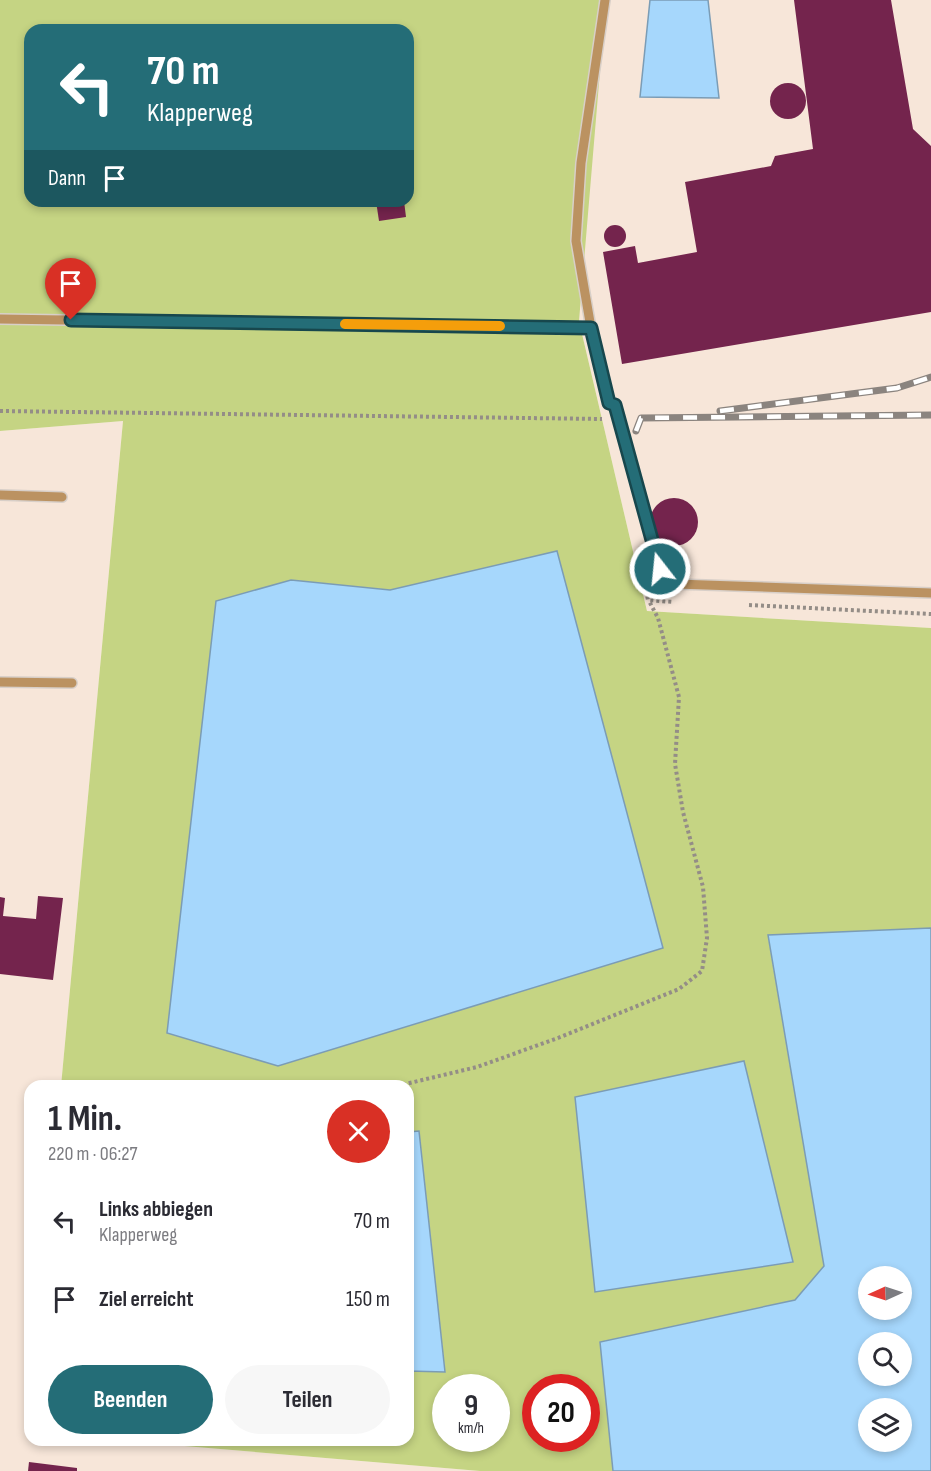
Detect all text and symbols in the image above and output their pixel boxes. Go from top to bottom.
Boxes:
text: 70 m [147,46,220,97]
icon: left [48,48,126,126]
text: Klapperweg [147,97,253,129]
icon: arrive [98,162,131,195]
text: Dann [48,165,86,192]
pin [45,258,96,320]
icon: arrive [54,267,87,300]
position arrow [628,537,692,601]
text: 1 Min. [48,1098,122,1141]
button: close [327,1100,390,1163]
text: 220 m · 06:27 [48,1142,138,1166]
text: Links abbiegen [99,1196,213,1223]
icon: left [48,1205,81,1238]
text: 70 m [354,1208,390,1235]
text: Klapperweg [99,1223,177,1247]
north arrow [858,1266,912,1320]
map controls [858,1266,912,1452]
icon: arrive [48,1283,81,1316]
text: Ziel erreicht [99,1286,194,1313]
text: 150 m [346,1286,390,1313]
button: search [858,1332,912,1386]
button: Beenden [48,1365,213,1434]
button: Teilen [225,1365,390,1434]
speed limit sign: 20 [522,1374,600,1452]
text: 9 [464,1388,478,1424]
button: layers [858,1398,912,1452]
text: km/h [458,1419,484,1438]

